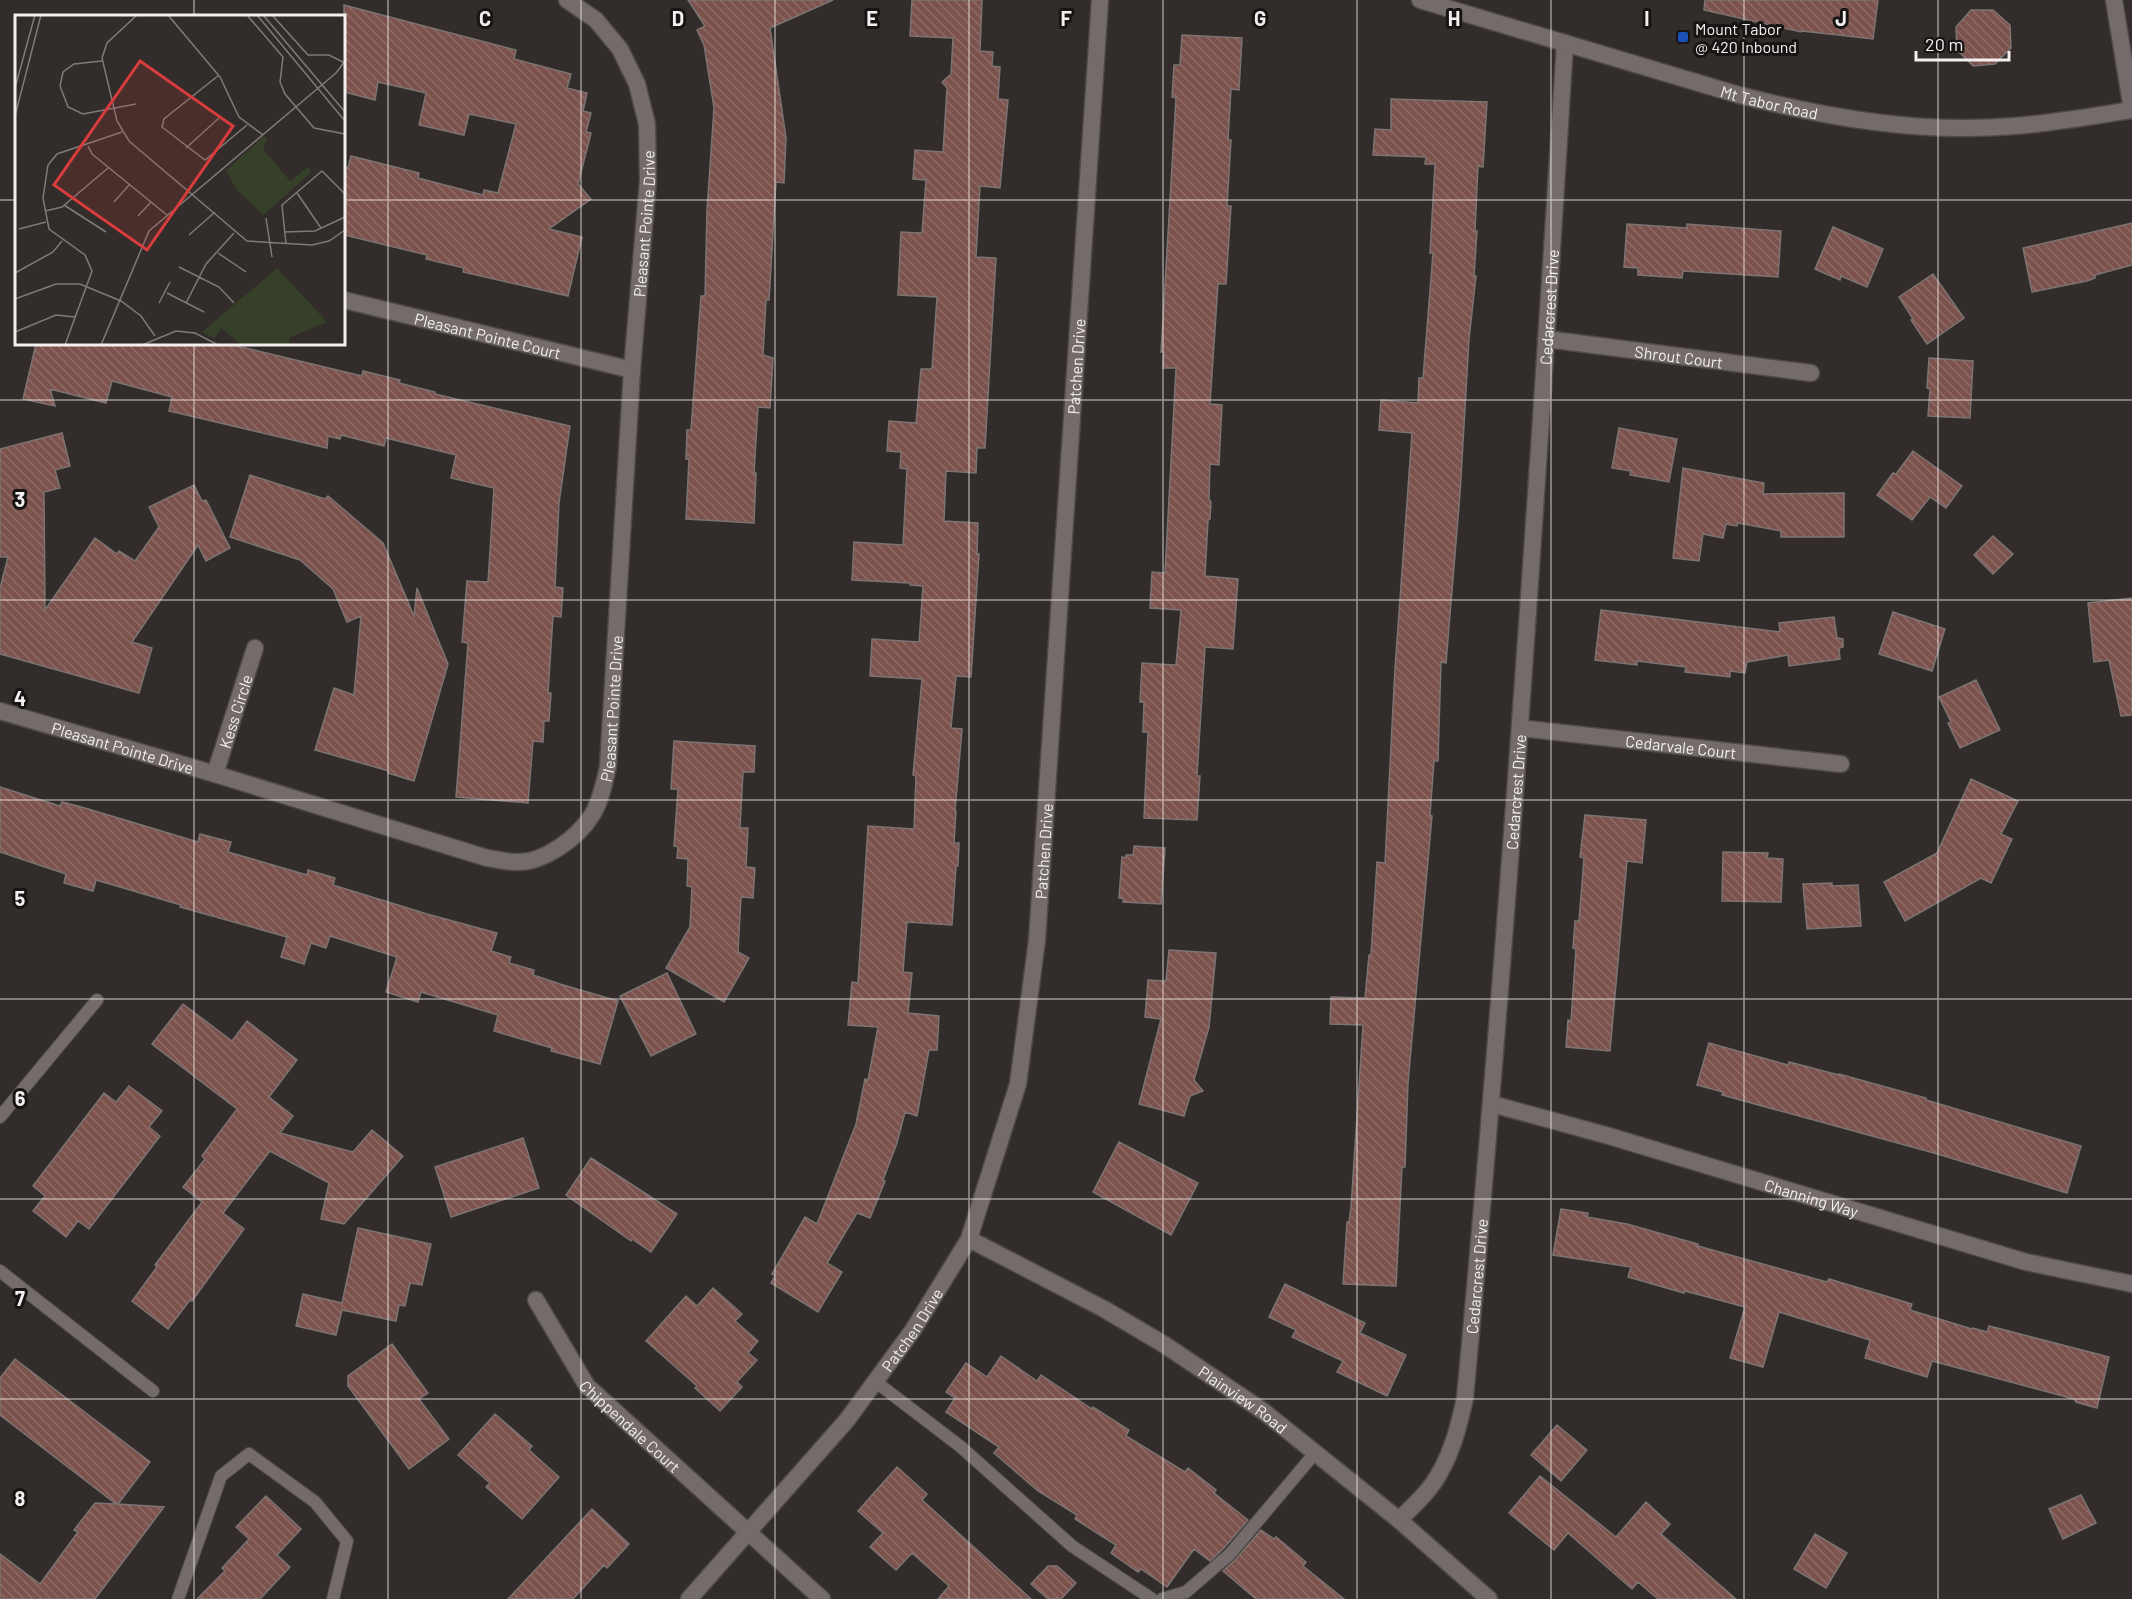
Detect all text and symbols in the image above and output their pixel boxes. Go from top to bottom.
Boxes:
text: C [479,6,491,30]
text: D [672,6,684,30]
text: E [866,6,878,30]
text: F [1060,6,1072,30]
text: G [1254,6,1266,30]
text: H [1448,6,1460,30]
text: I [1644,6,1650,30]
text: J [1835,6,1847,30]
inset map [15,15,345,345]
place label: Mount Tabor @ 420 Inbound [1695,19,1797,56]
scale bar [1916,24,2009,62]
marker: Mount Tabor @ 420 Inbound [1676,30,1690,44]
text: 20 m [1925,33,1963,55]
street label: Mt Tabor Road [1719,81,1820,122]
street label: Pleasant Pointe Drive [629,150,658,298]
street label: Cedarcrest Drive [1535,249,1562,365]
street label: Pleasant Pointe Court [413,308,563,362]
street label: Patchen Drive [1063,318,1088,415]
street label: Shrout Court [1634,341,1724,371]
text: 3 [15,487,25,511]
street label: Pleasant Pointe Drive [595,635,625,784]
street label: Kess Circle [214,672,256,750]
text: 4 [14,686,26,710]
street label: Pleasant Pointe Drive [50,717,196,777]
street label: Cedarvale Court [1625,730,1737,762]
street label: Cedarcrest Drive [1501,733,1529,850]
street label: Patchen Drive [1030,803,1056,900]
text: 5 [15,886,26,910]
text: 6 [15,1086,26,1110]
street label: Channing Way [1762,1174,1861,1221]
street label: Cedarcrest Drive [1461,1218,1491,1335]
street label: Patchen Drive [877,1284,946,1375]
text: 7 [15,1286,25,1310]
street label: Plainview Road [1195,1361,1292,1437]
street label: Chippendale Court [576,1377,685,1476]
text: 8 [15,1486,26,1510]

